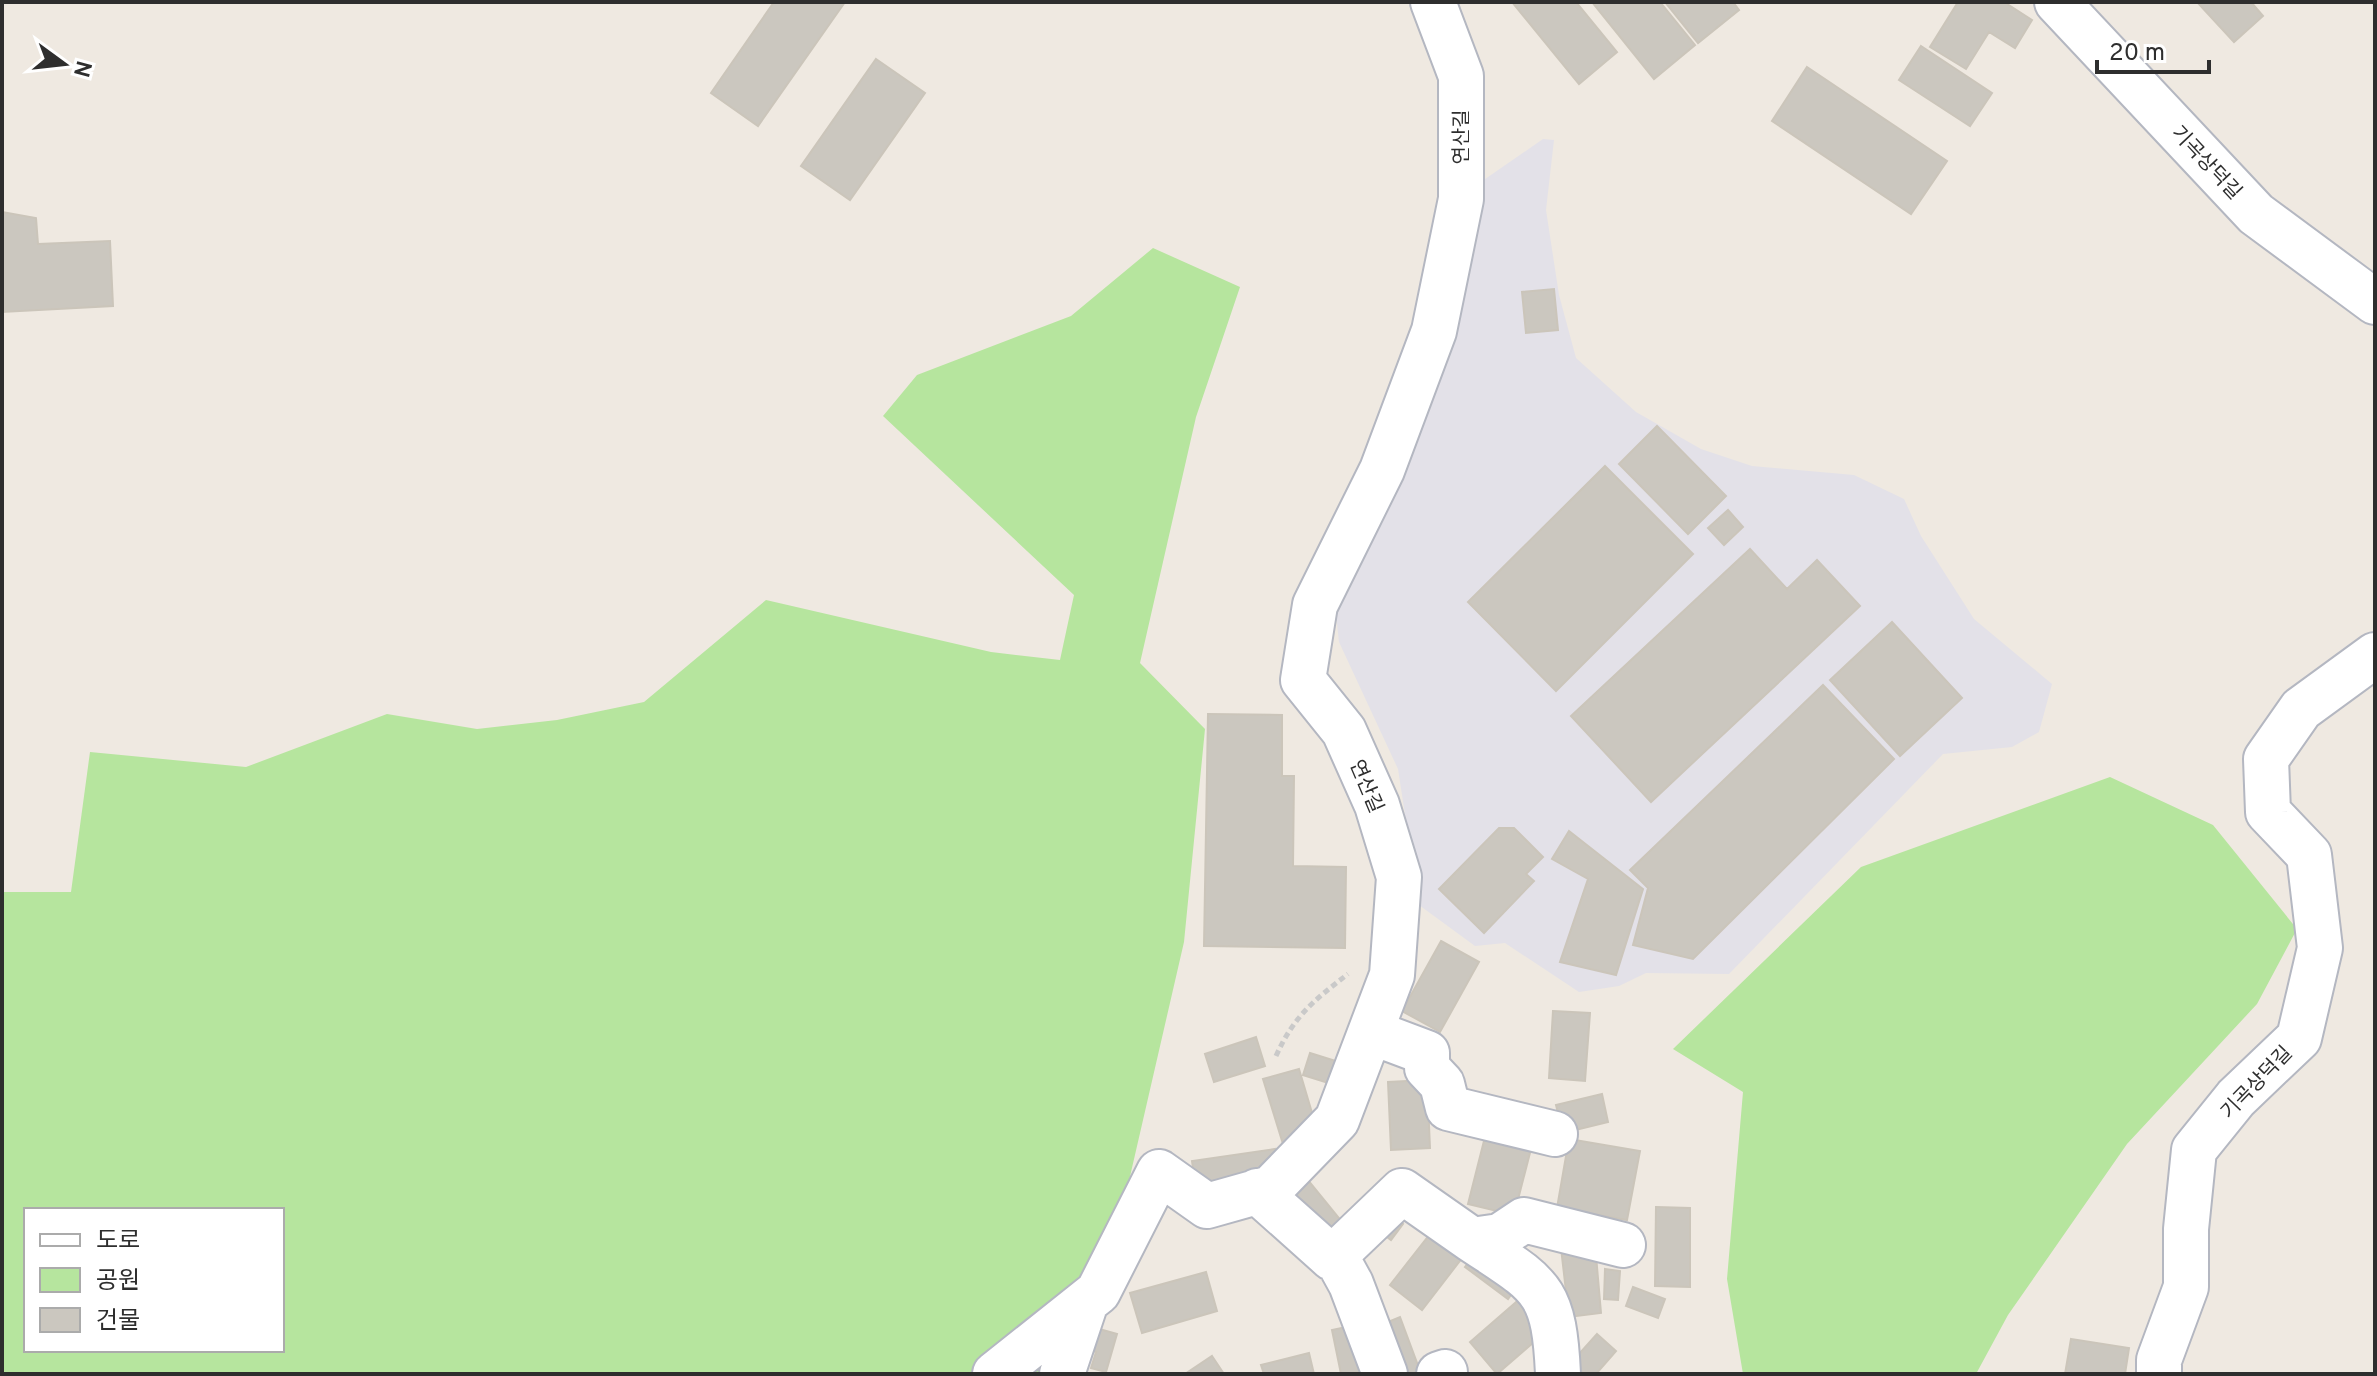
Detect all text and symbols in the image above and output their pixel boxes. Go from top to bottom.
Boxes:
north arrow [24,24,104,104]
scale bar [2097,24,2209,74]
text: 20 m [2109,39,2165,69]
text: N [66,57,96,80]
street label: 연산길 [1450,109,1476,165]
street label: 기곡상덕길 [2165,121,2246,206]
street label: 연산길 [1342,756,1388,817]
street label: 기곡상덕길 [2216,1041,2299,1126]
legend [24,1208,284,1352]
text: 도로 [96,1227,140,1257]
text: 공원 [96,1267,140,1297]
text: 건물 [96,1307,140,1337]

